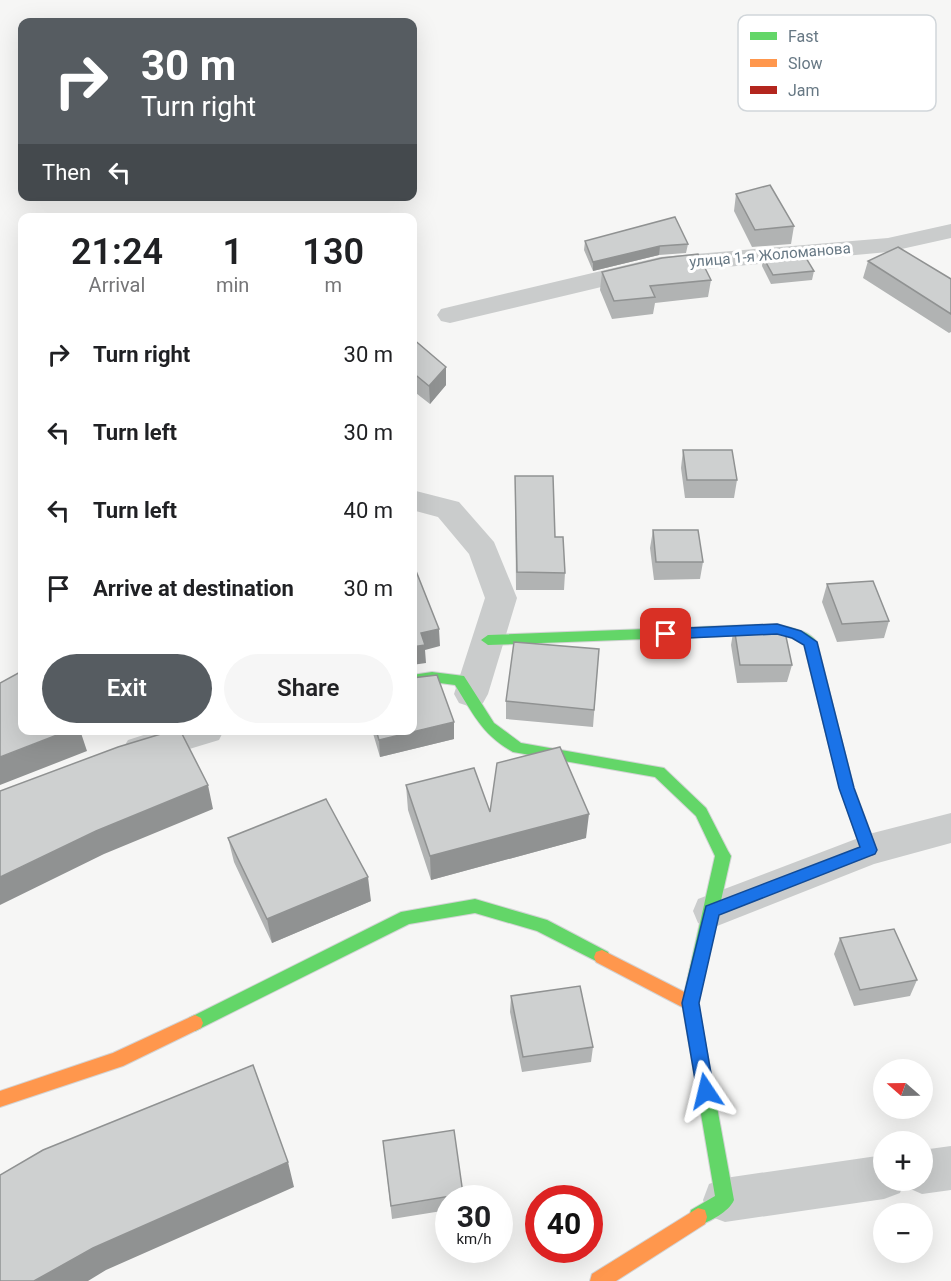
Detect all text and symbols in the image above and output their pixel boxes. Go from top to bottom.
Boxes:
legend [738,15,936,111]
text: Fast [788,27,819,46]
text: 30 m [141,41,236,90]
icon: right [42,42,120,120]
text: Slow [788,54,823,73]
text: Jam [788,81,820,100]
text: Turn right [141,91,256,123]
icon: left [103,156,136,189]
text: Then [42,160,91,185]
text: 21:24 [71,231,163,273]
text: 1 [222,231,243,273]
text: 130 [302,231,364,273]
street label: улица 1-я Жоломанова [689,239,851,271]
text: Arrival [89,273,145,297]
text: min [216,273,249,297]
text: m [324,273,342,297]
icon: right [42,338,75,371]
text: Turn right [93,342,190,367]
text: 30 m [344,342,393,367]
icon: left [42,416,75,449]
text: Turn left [93,420,177,445]
text: 30 m [344,420,393,445]
icon: left [42,494,75,527]
text: Turn left [93,498,177,523]
text: 40 m [344,498,393,523]
icon: arrive [42,572,75,605]
text: Arrive at destination [93,576,294,601]
text: 30 m [344,576,393,601]
pin [640,608,691,659]
icon: arrive [649,617,682,650]
button: Exit [42,654,212,723]
button: Share [224,654,393,723]
position arrow [674,1059,738,1123]
north arrow [873,1059,933,1119]
map controls [873,1059,933,1263]
button: + [873,1131,933,1191]
speed limit sign: 40 [525,1185,603,1263]
text: 30 [457,1199,491,1234]
button: − [873,1203,933,1263]
text: km/h [456,1230,492,1248]

